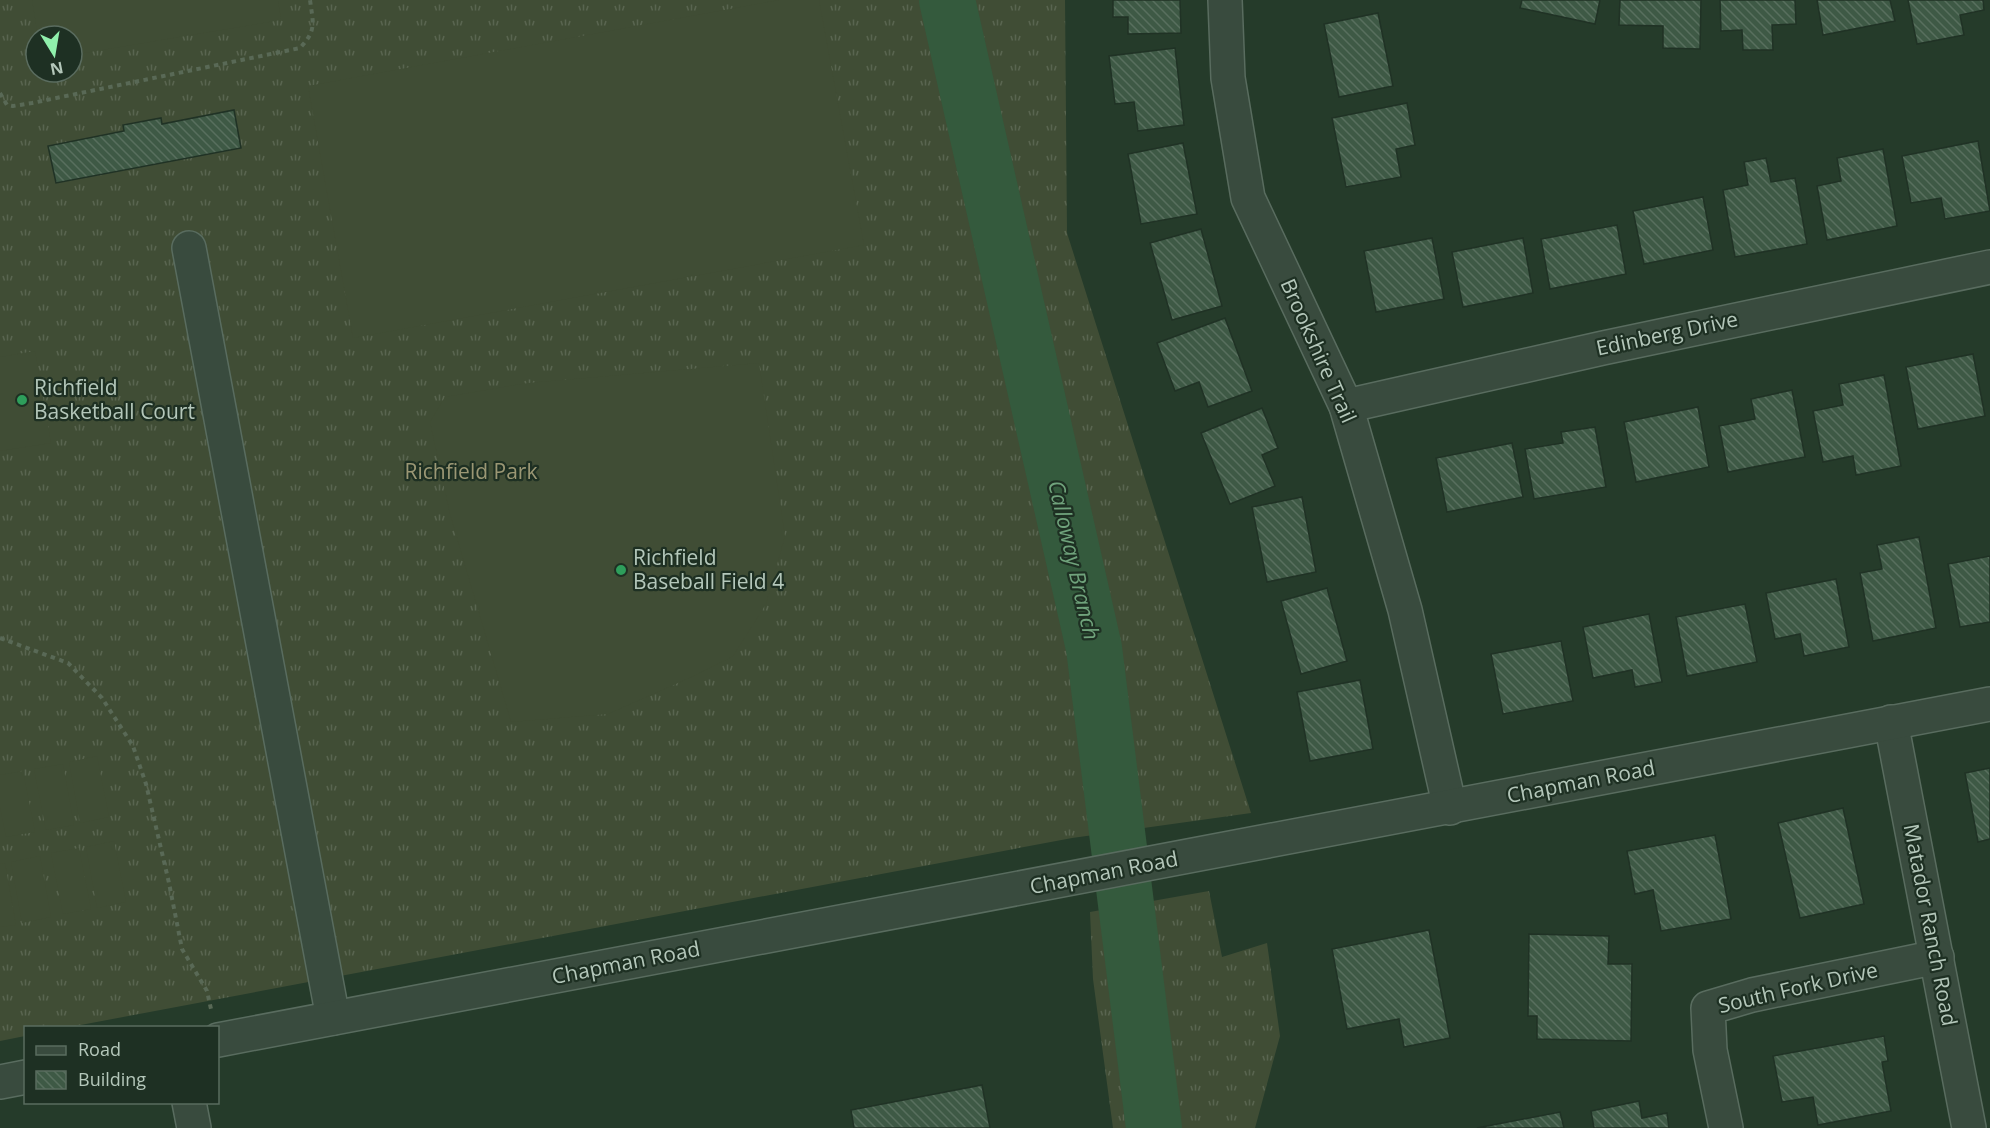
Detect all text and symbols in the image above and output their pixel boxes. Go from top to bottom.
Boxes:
north arrow [24,24,84,84]
text: N [48,57,65,81]
street label: Brookshire Trail [1275,274,1363,427]
street label: Edinberg Drive [1593,304,1740,362]
place label: Richfield Basketball Court [34,373,195,425]
marker: Richfield Basketball Court [15,393,29,407]
park label: Richfield Park [405,457,537,485]
water label: Calloway Branch [1042,477,1108,642]
place label: Richfield Baseball Field 4 [633,543,784,595]
marker: Richfield Baseball Field 4 [614,563,628,577]
street label: Chapman Road [1504,753,1657,809]
street label: Matador Ranch Road [1898,821,1964,1028]
street label: Chapman Road [1027,844,1180,900]
street label: Chapman Road [549,934,702,990]
street label: South Fork Drive [1715,955,1880,1019]
legend [24,1026,219,1104]
text: Road [78,1037,121,1061]
text: Building [78,1067,146,1091]

